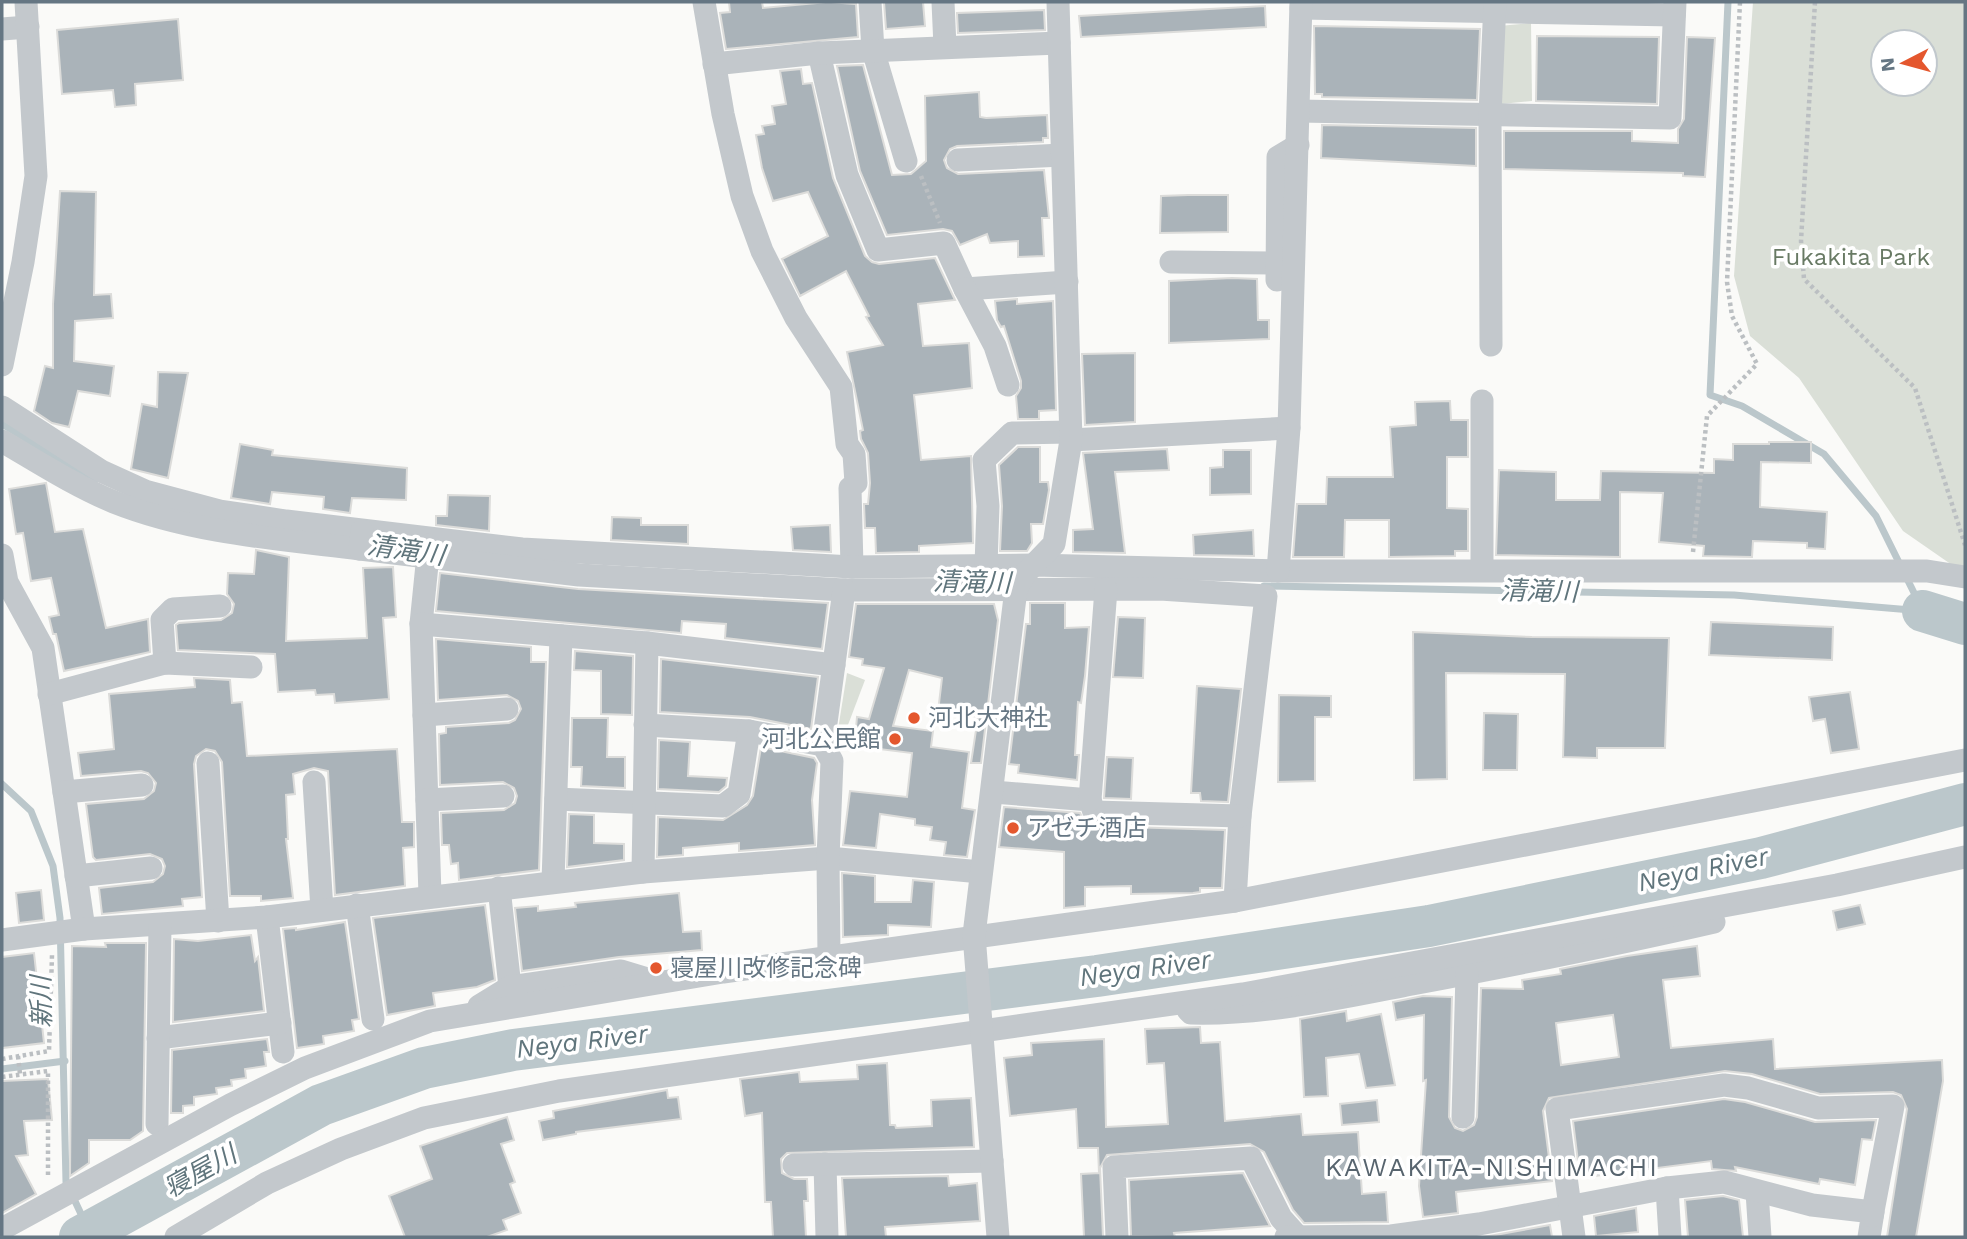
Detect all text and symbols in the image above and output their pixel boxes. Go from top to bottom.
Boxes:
north arrow [1869,28,1939,98]
text: N [1875,57,1900,73]
park label: Fukakita Park [1772,243,1931,271]
water label: 清滝川 [365,530,450,571]
water label: 清滝川 [933,566,1014,598]
water label: 清滝川 [1500,575,1581,607]
place label: 河北大神社 [928,704,1048,732]
marker: 河北大神社 [906,710,922,726]
place label: 河北公民館 [761,725,881,753]
marker: 河北公民館 [887,731,903,747]
place label: アゼチ酒店 [1027,814,1147,842]
marker: アゼチ酒店 [1005,820,1021,836]
water label: Neya River [1635,840,1772,897]
water label: Neya River [1077,944,1214,992]
place label: 寝屋川改修記念碑 [670,954,862,982]
marker: 寝屋川改修記念碑 [648,960,664,976]
water label: 新川 [25,973,56,1028]
water label: Neya River [514,1018,650,1064]
water label: 寝屋川 [159,1138,244,1203]
district label: KAWAKITA-NISHIMACHI [1325,1152,1659,1182]

